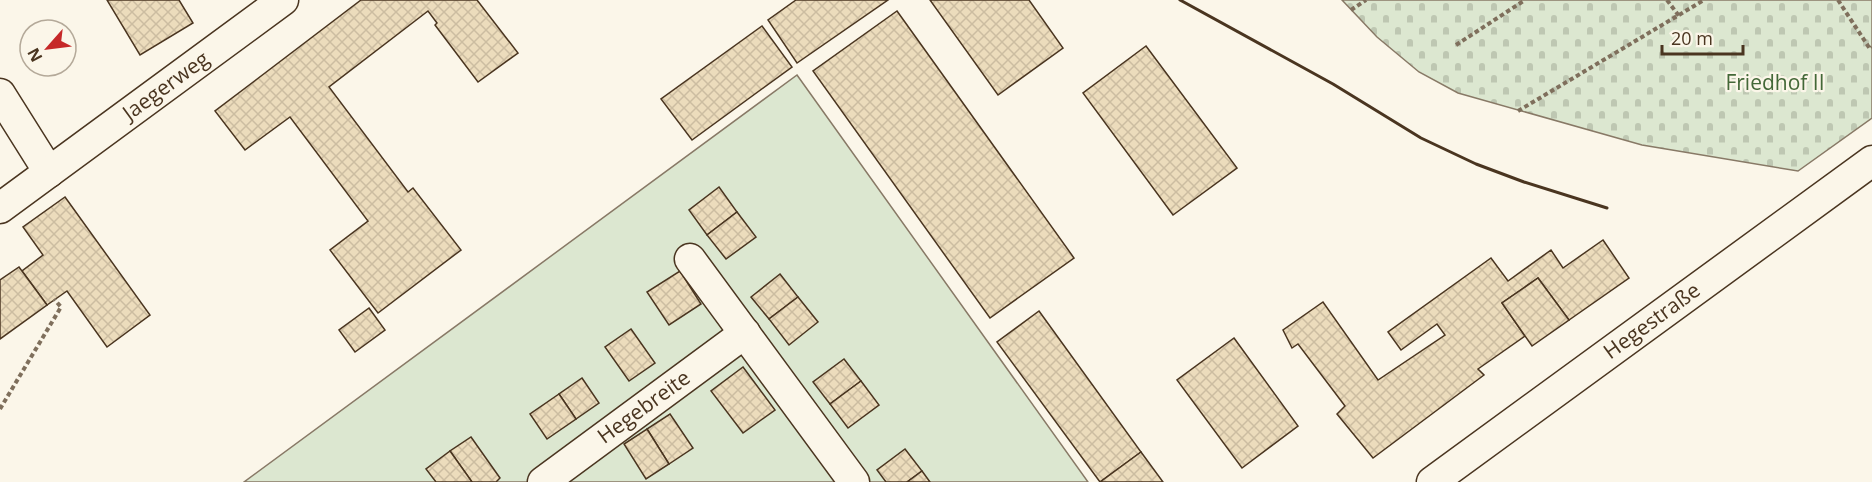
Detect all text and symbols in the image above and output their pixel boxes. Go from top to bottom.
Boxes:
north arrow [18,18,78,78]
scale bar [1662,18,1743,56]
text: 20 m [1671,26,1713,50]
text: N [22,44,48,66]
street label: Jaegerweg [115,44,214,127]
park label: Friedhof II [1725,68,1825,96]
street label: Hegestraße [1597,276,1705,365]
street label: Hegebreite [591,363,695,449]

